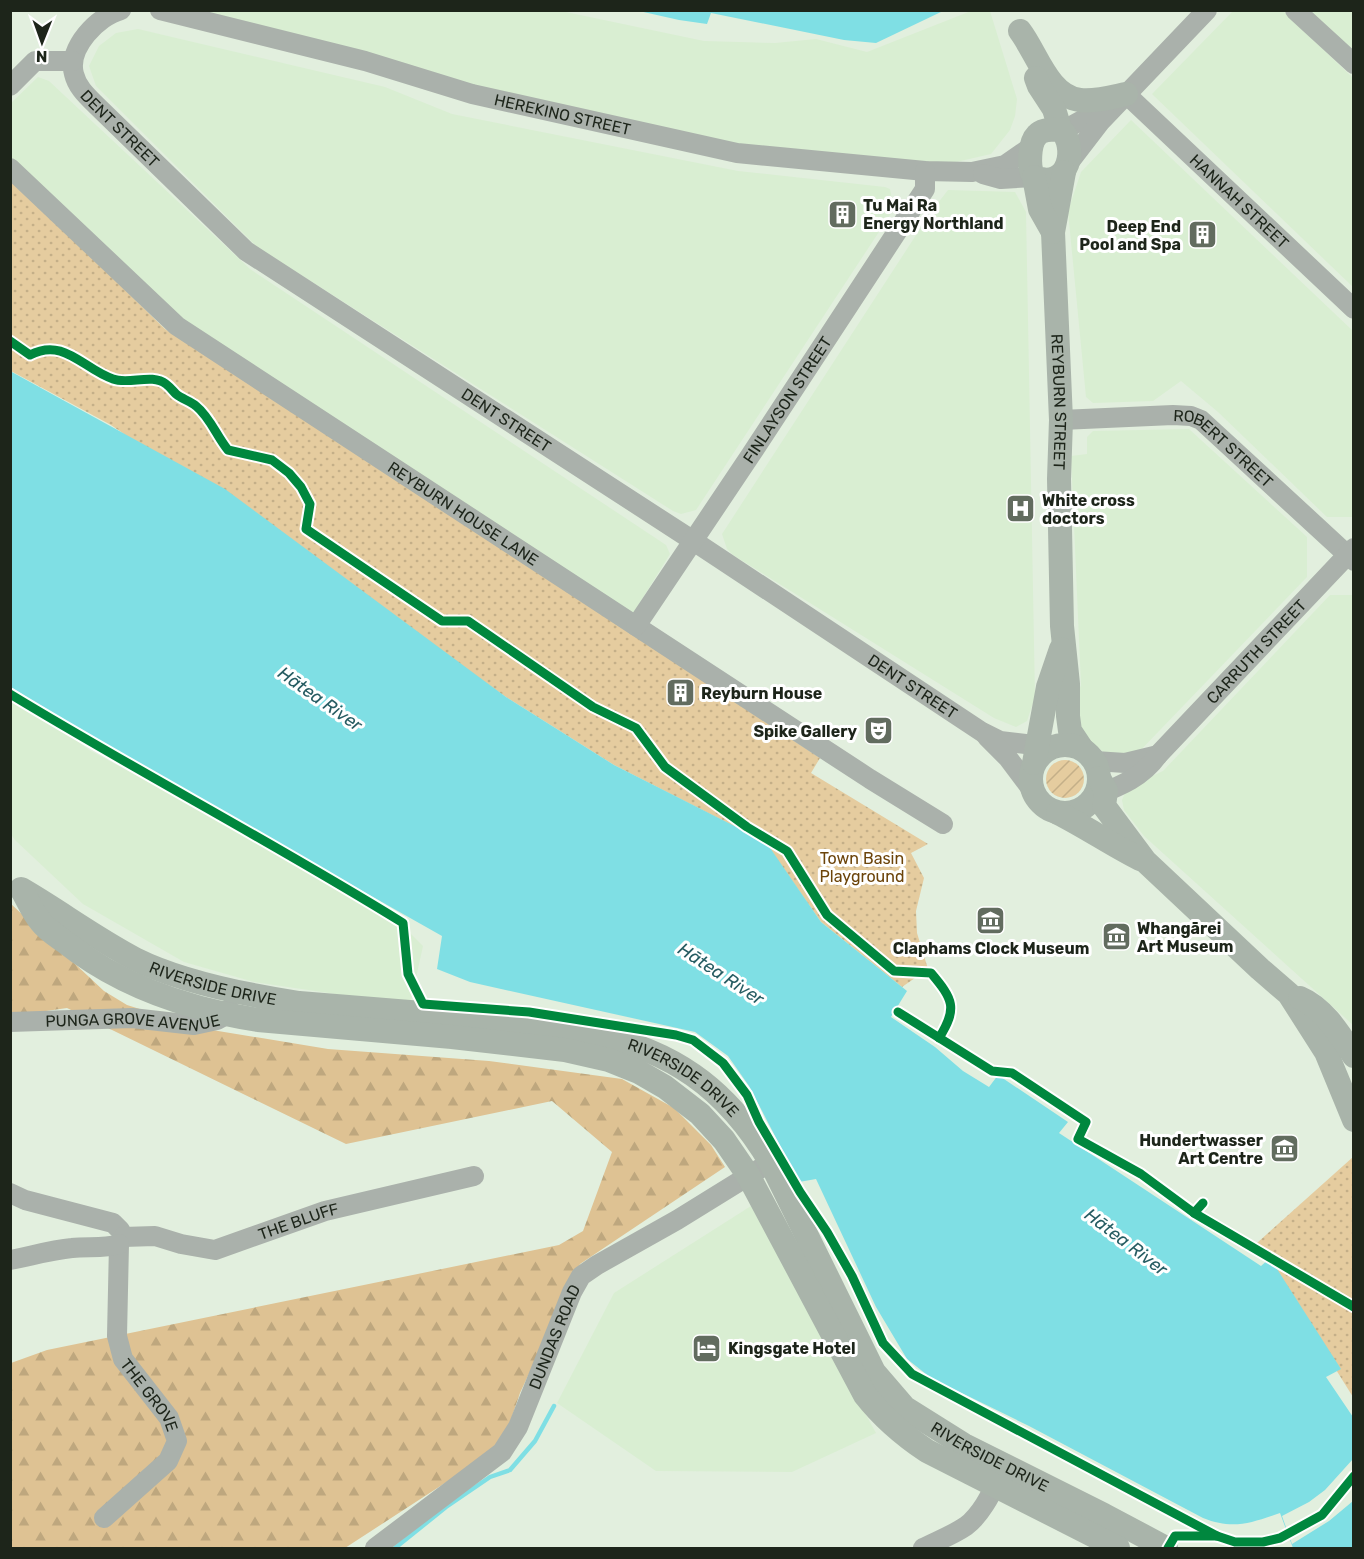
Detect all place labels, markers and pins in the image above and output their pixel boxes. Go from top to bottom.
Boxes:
place label: Tu Mai Ra Energy Northland [863,196,1004,233]
building icon: Tu Mai Ra Energy Northland [826,198,858,230]
place label: Deep End Pool and Spa [1079,217,1181,254]
building icon: Deep End Pool and Spa [1186,219,1218,251]
place label: White cross doctors [1042,491,1135,528]
hospital icon: White cross doctors [1005,493,1037,525]
building icon: Reyburn House [664,677,696,709]
place label: Reyburn House [701,684,822,703]
theatre icon: Spike Gallery [862,715,894,747]
place label: Spike Gallery [753,722,857,741]
museum icon: Claphams Clock Museum [975,904,1007,936]
place label: Whangārei Art Museum [1137,919,1233,956]
museum icon: Whangārei Art Museum [1100,921,1132,953]
place label: Claphams Clock Museum [893,939,1089,958]
place label: Hundertwasser Art Centre [1139,1131,1264,1168]
museum icon: Hundertwasser Art Centre [1268,1133,1300,1165]
hotel icon: Kingsgate Hotel [691,1332,723,1364]
place label: Kingsgate Hotel [728,1339,856,1358]

